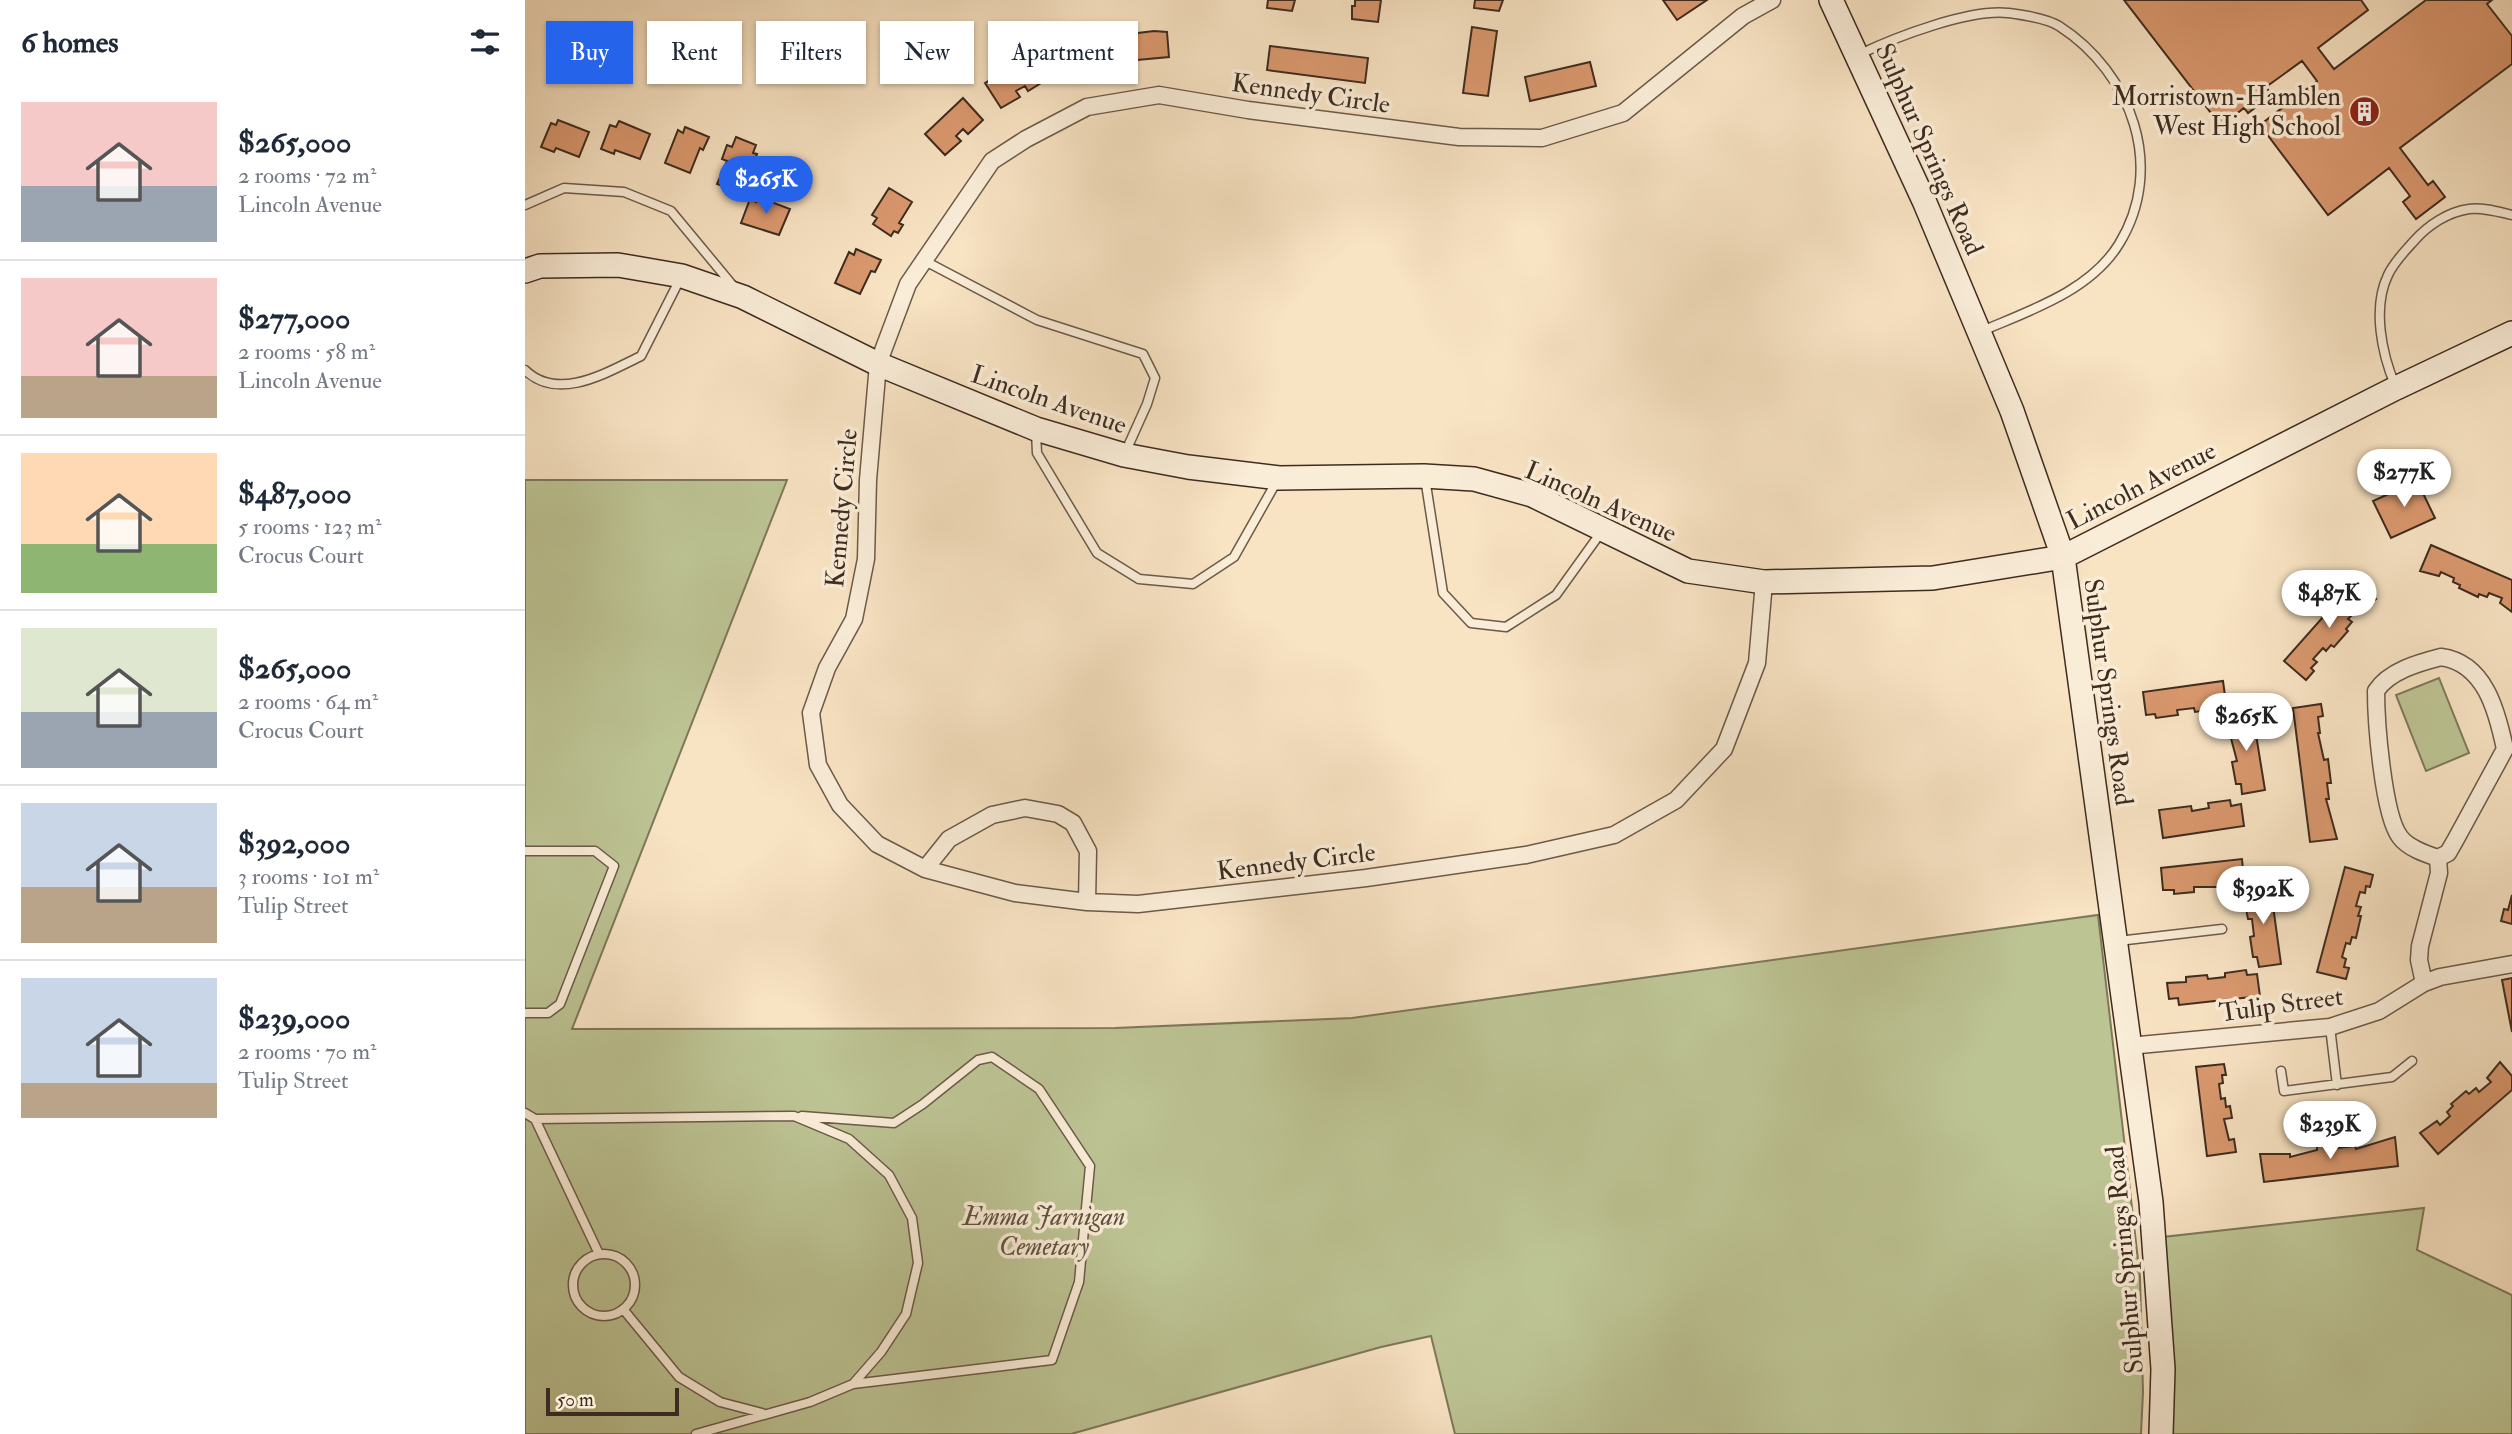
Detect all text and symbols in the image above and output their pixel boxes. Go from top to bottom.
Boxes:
chip: Buy [546,21,633,84]
chip: Rent [647,21,742,84]
chip: Filters [756,21,866,84]
chip: New [880,21,974,84]
chip: Apartment [988,21,1138,84]
icon: filters [466,23,504,61]
text: 6 homes [21,24,119,61]
street label: Sulphur Springs Road [1867,38,1990,261]
street label: Kennedy Circle [1230,67,1392,121]
place label: Morristown-Hamblen West High School [2112,81,2341,143]
building icon: Morristown-Hamblen West High School [2347,94,2381,128]
text: $265,000 [238,124,351,161]
icon: home [77,130,161,214]
pin: $265K [717,156,815,216]
text: 2 rooms · 72 m² [238,161,376,190]
text: $265K [735,164,797,193]
text: Lincoln Avenue [238,190,382,219]
text: $277,000 [238,300,350,337]
icon: home [77,306,161,390]
text: 2 rooms · 58 m² [238,337,375,366]
street label: Lincoln Avenue [967,358,1131,442]
text: Lincoln Avenue [238,366,382,395]
street label: Kennedy Circle [819,427,865,589]
street label: Lincoln Avenue [2062,435,2221,537]
pin: $277K [2355,449,2453,509]
street label: Lincoln Avenue [1520,454,1682,550]
text: $277K [2373,457,2435,486]
text: $487,000 [238,475,352,512]
icon: home [77,481,161,565]
text: 5 rooms · 123 m² [238,512,381,541]
text: Crocus Court [238,541,364,570]
pin: $487K [2280,570,2378,630]
street label: Sulphur Springs Road [2075,577,2140,808]
text: $487K [2298,578,2360,607]
text: $265,000 [238,650,351,687]
icon: home [77,656,161,740]
text: 2 rooms · 64 m² [238,687,378,716]
pin: $265K [2197,694,2295,753]
text: $265K [2215,701,2277,730]
text: Crocus Court [238,716,364,745]
text: $392,000 [238,825,350,862]
icon: home [77,831,161,915]
street label: Kennedy Circle [1215,836,1377,888]
text: 3 rooms · 101 m² [238,862,379,891]
pin: $392K [2214,866,2312,926]
text: $392K [2232,874,2294,903]
text: Tulip Street [238,891,348,920]
street label: Tulip Street [2217,980,2345,1031]
text: $239,000 [238,1000,350,1037]
icon: home [77,1006,161,1090]
text: 2 rooms · 70 m² [238,1037,377,1066]
text: Tulip Street [238,1066,348,1095]
pin: $239K [2281,1102,2379,1161]
text: $239K [2299,1109,2361,1138]
street label: Sulphur Springs Road [2099,1144,2152,1375]
park label: Emma Jarnigan Cemetary [961,1201,1125,1263]
scale bar [546,1385,679,1417]
text: 50 m [557,1388,594,1412]

